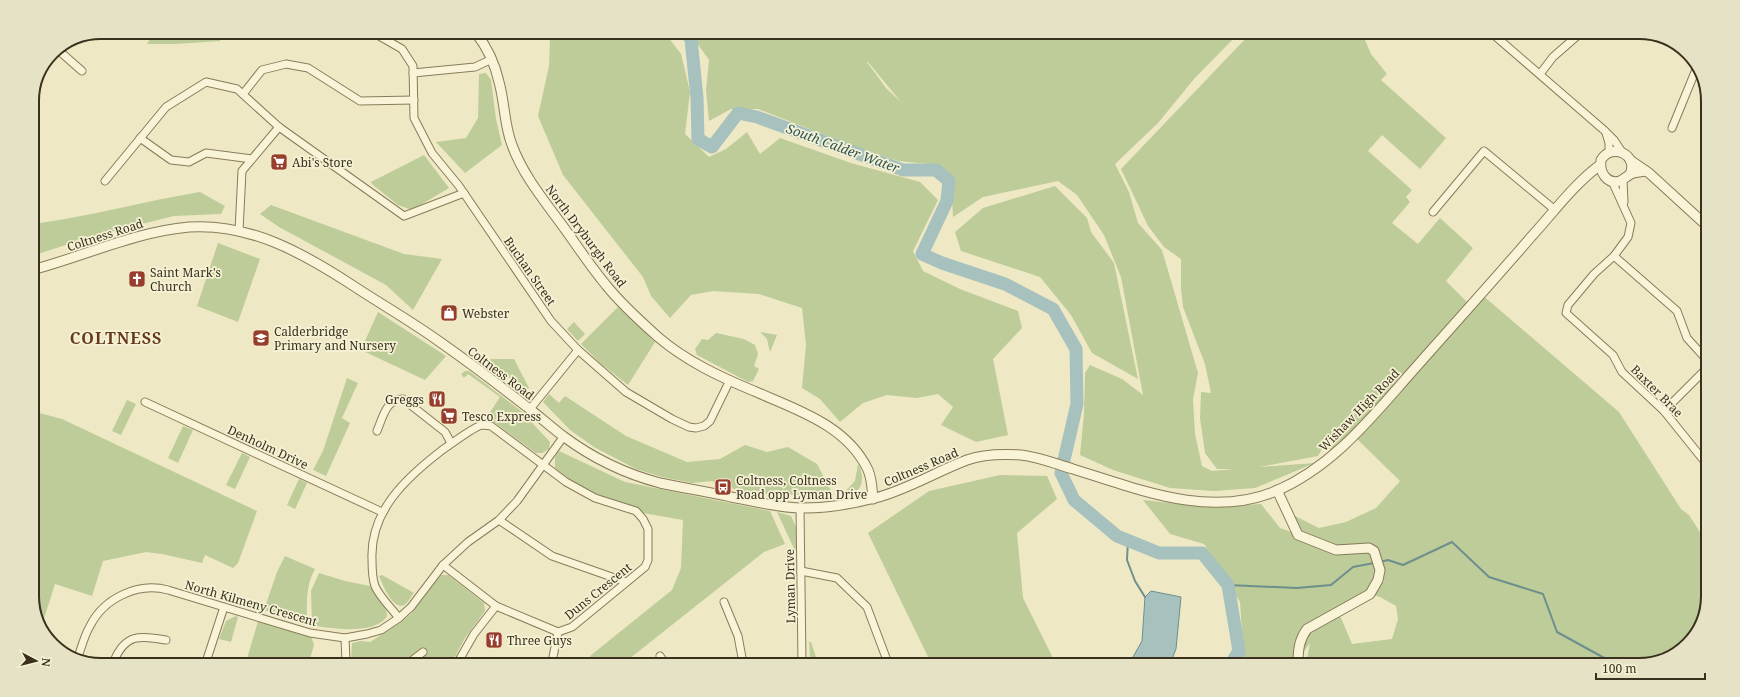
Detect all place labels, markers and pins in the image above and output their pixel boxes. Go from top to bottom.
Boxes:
supermarket icon: Abi's Store [269,152,289,172]
place label: Abi's Store [292,154,353,171]
place label: Saint Mark's Church [150,264,221,295]
church icon: Saint Mark's Church [127,269,147,289]
shop icon: Webster [439,303,459,323]
place label: Webster [462,305,510,322]
place label: Calderbridge Primary and Nursery [274,323,396,354]
school or university icon: Calderbridge Primary and Nursery [251,328,271,348]
restaurant icon: Greggs [427,389,447,409]
place label: Greggs [385,391,424,408]
supermarket icon: Tesco Express [439,406,459,426]
place label: Tesco Express [462,408,541,425]
place label: Coltness, Coltness Road opp Lyman Drive [736,472,867,503]
bus stop icon: Coltness, Coltness Road opp Lyman Drive [713,477,733,497]
restaurant icon: Three Guys [484,630,504,650]
place label: Three Guys [507,632,572,649]

